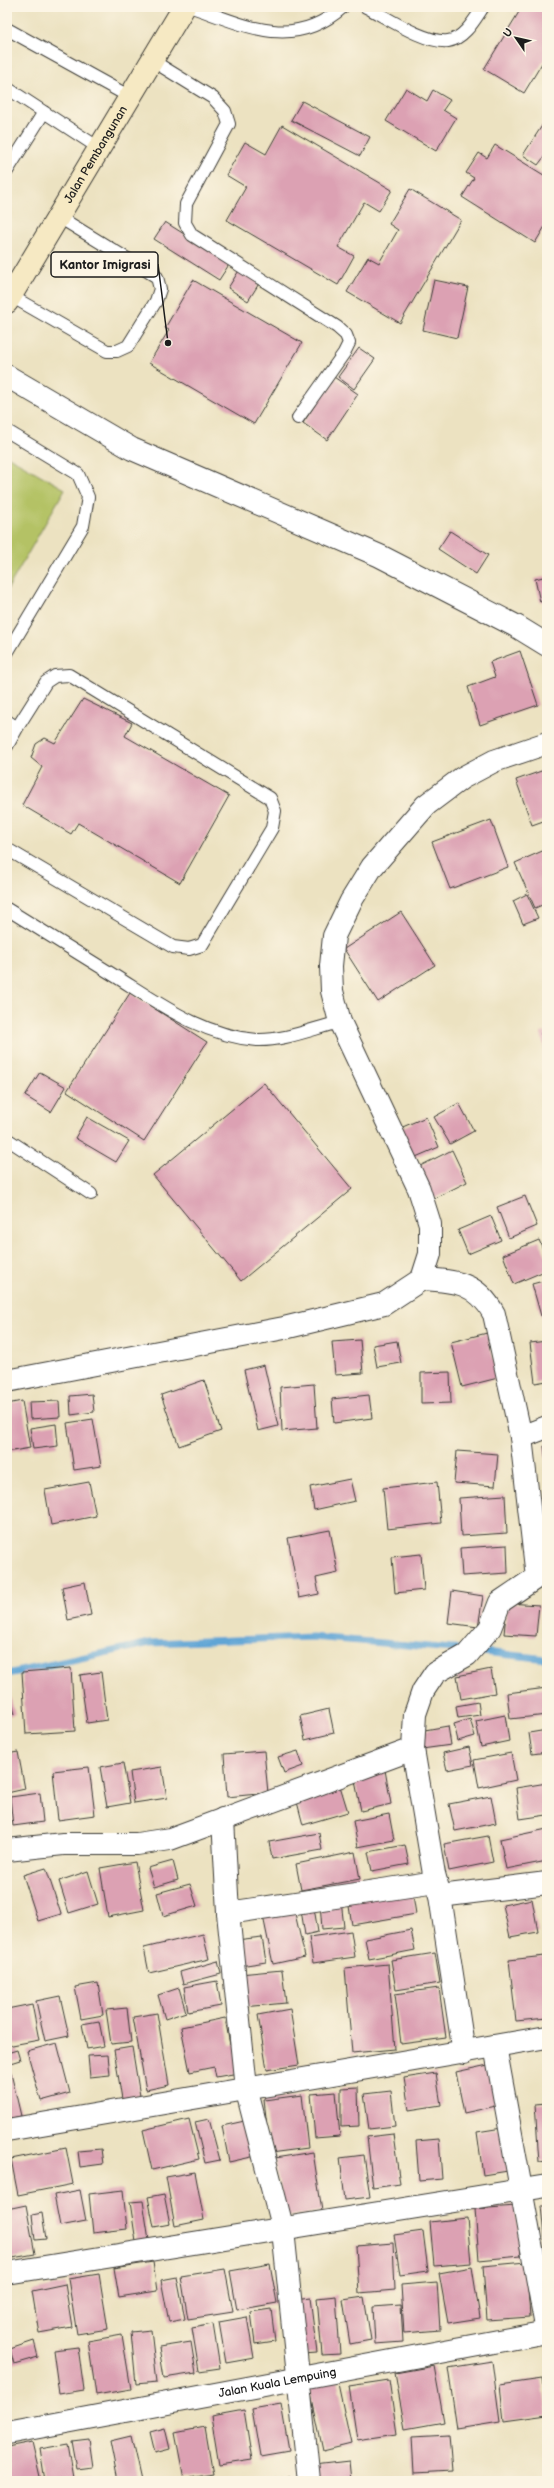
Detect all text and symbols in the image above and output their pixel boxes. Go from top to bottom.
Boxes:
north arrow [496,18,536,58]
text: U [501,26,516,40]
street label: Jalan Pembangunan [61,103,131,206]
callout: Kantor Imigrasi [51,252,158,277]
text: Kantor Imigrasi [59,257,151,273]
street label: Jalan Kuala Lempuing [217,2365,338,2401]

